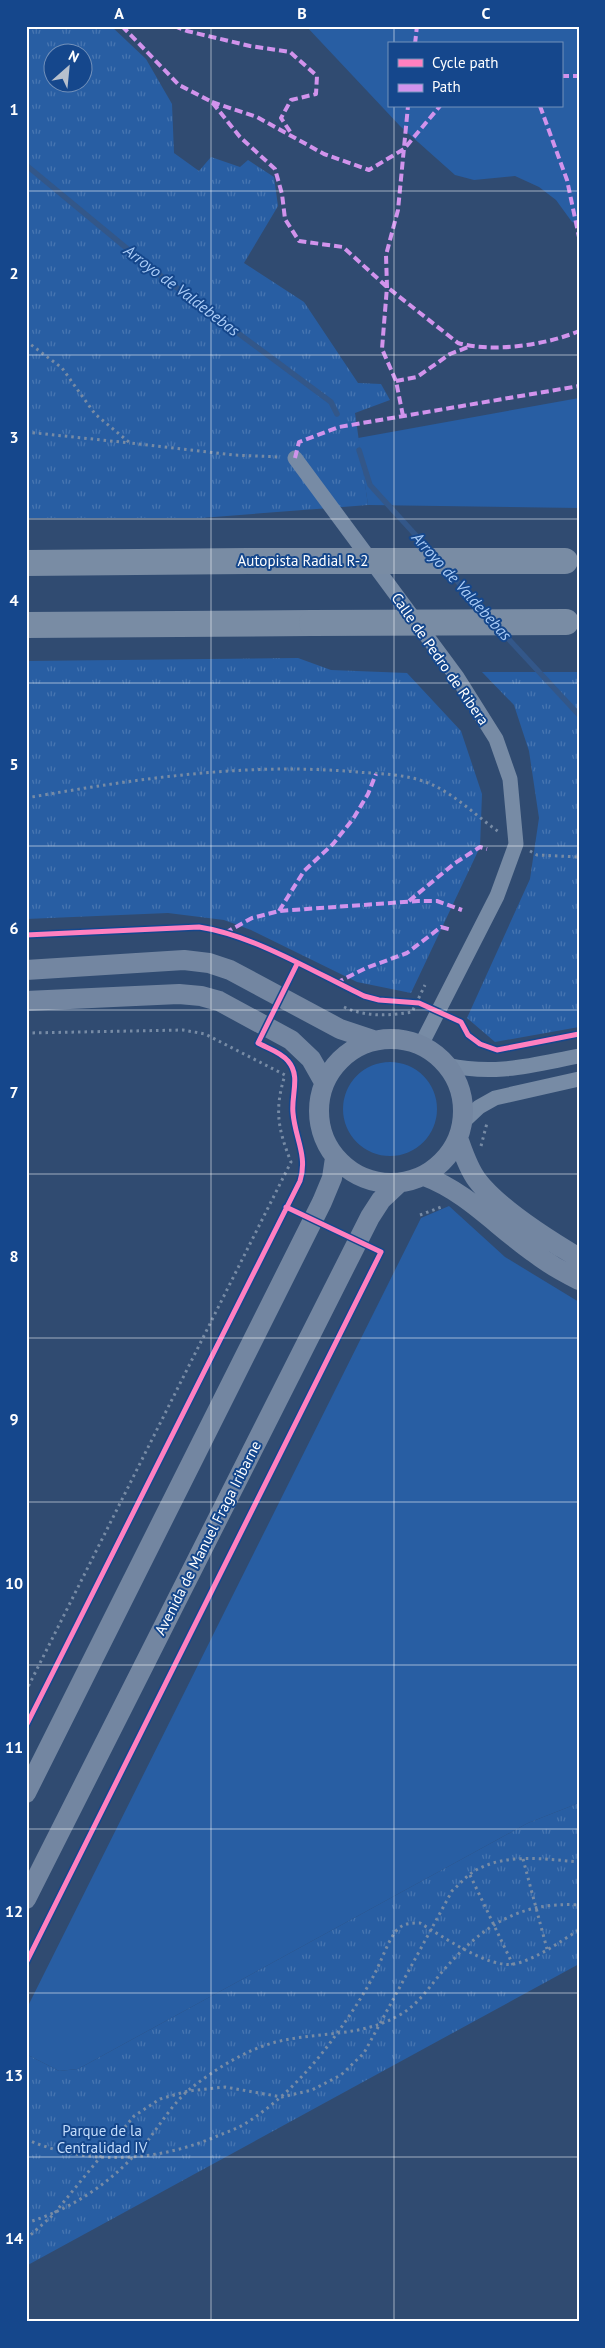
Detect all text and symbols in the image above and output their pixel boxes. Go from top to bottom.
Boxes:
text: A [114,3,124,23]
text: B [297,3,307,23]
text: C [482,3,491,23]
north arrow [42,42,92,92]
legend [388,42,562,108]
text: N [66,46,82,67]
text: Cycle path [432,53,498,72]
text: Path [432,77,461,96]
text: 1 [9,99,19,119]
water label: Arroyo de Valdebebas [120,239,244,340]
text: 2 [9,263,19,283]
text: 3 [9,427,19,447]
water label: Arroyo de Valdebebas [407,527,516,645]
street label: Autopista Radial R-2 [238,551,368,570]
street label: Calle de Pedro de Ribera [387,589,493,729]
text: 4 [9,590,19,610]
text: 5 [9,754,19,774]
text: 6 [9,918,19,938]
text: 7 [9,1082,19,1102]
text: 8 [9,1246,19,1266]
text: 9 [9,1409,19,1429]
street label: Avenida de Manuel Fraga Iribarne [150,1437,265,1638]
text: 10 [5,1573,23,1593]
text: 11 [5,1737,23,1757]
text: 12 [5,1901,23,1921]
text: 13 [5,2065,23,2085]
park label: Parque de la Centralidad IV [57,2121,148,2157]
text: 14 [5,2228,23,2248]

